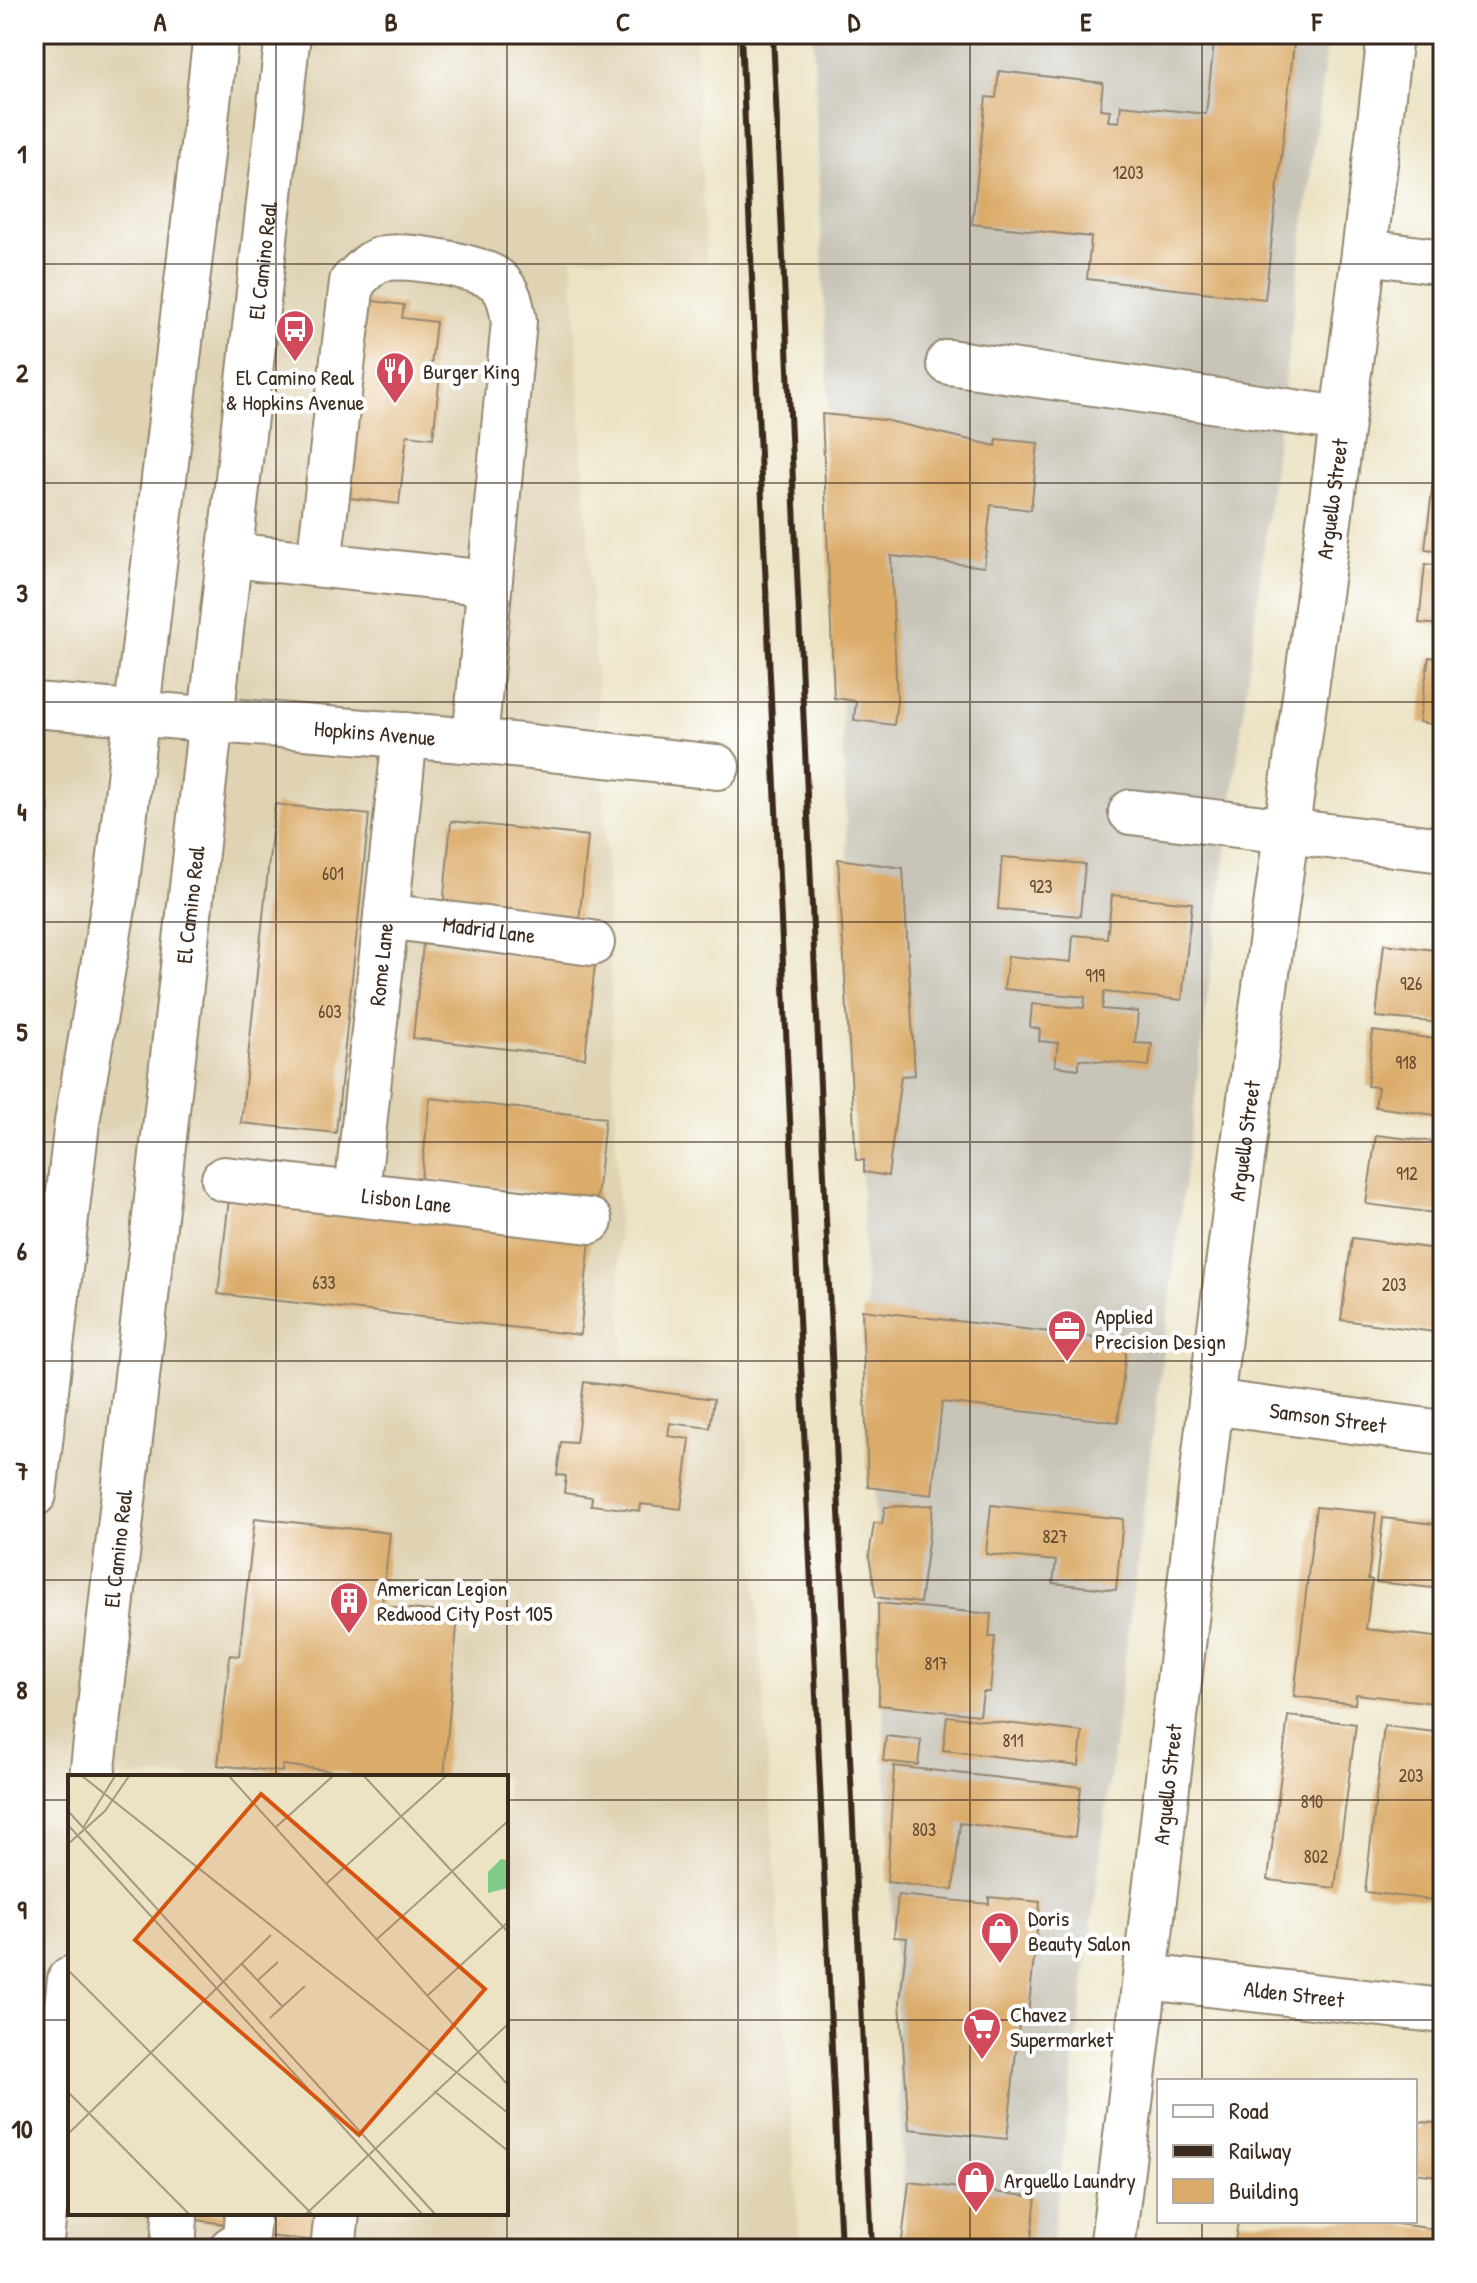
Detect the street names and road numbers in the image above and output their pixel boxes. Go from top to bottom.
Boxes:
street label: El Camino Real [241,200,284,321]
street label: Arguello Street [1309,436,1355,561]
street label: Hopkins Avenue [313,713,437,753]
street label: El Camino Real [169,844,212,965]
street label: Madrid Lane [441,909,537,950]
street label: Rome Lane [362,921,400,1007]
street label: Arguello Street [1221,1078,1267,1203]
street label: Lisbon Lane [360,1180,454,1220]
street label: Samson Street [1268,1395,1389,1440]
street label: El Camino Real [96,1488,139,1609]
street label: Arguello Street [1146,1722,1189,1846]
street label: Alden Street [1243,1973,1346,2015]

